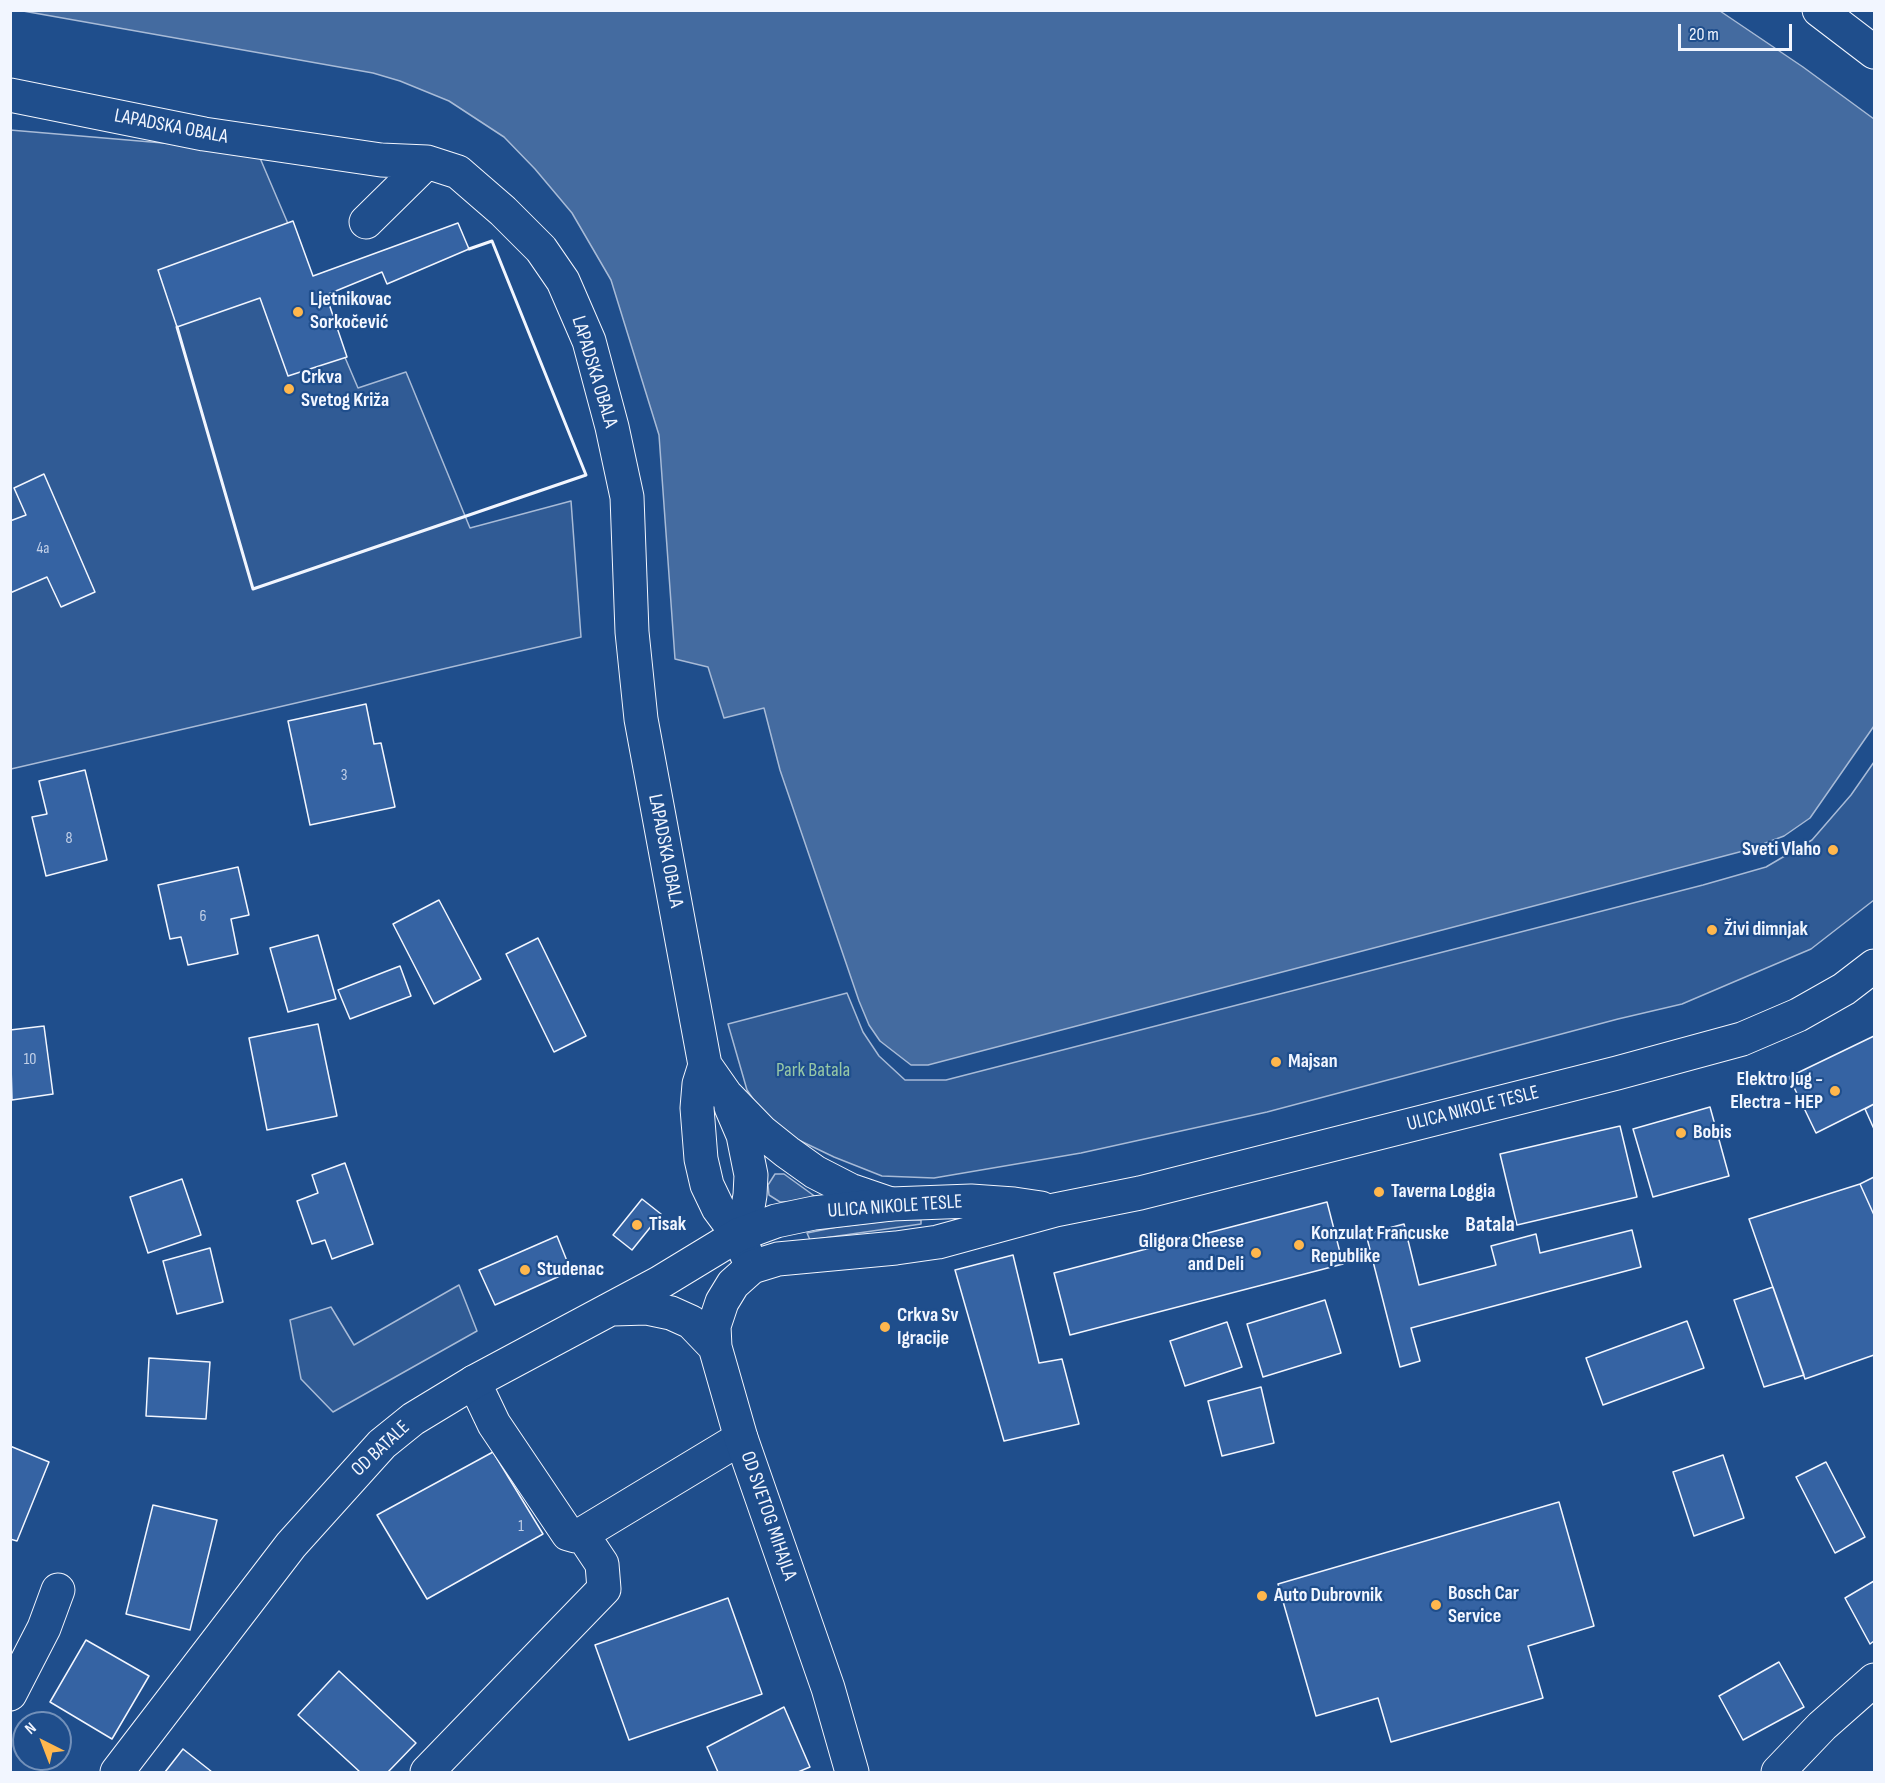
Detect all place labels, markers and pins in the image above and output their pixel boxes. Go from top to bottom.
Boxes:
place label: Ljetnikovac Sorkočević [310,288,392,335]
marker: Ljetnikovac Sorkočević [291,305,305,319]
place label: Crkva Svetog Križa [301,366,389,413]
marker: Crkva Svetog Križa [282,382,296,396]
place label: Sveti Vlaho [1742,838,1821,862]
marker: Sveti Vlaho [1826,843,1840,857]
place label: Živi dimnjak [1724,918,1808,942]
marker: Živi dimnjak [1705,923,1719,937]
place label: Majsan [1288,1050,1338,1074]
marker: Majsan [1269,1055,1283,1069]
place label: Elektro Jug - Electra - HEP [1730,1068,1823,1115]
marker: Elektro Jug - Electra - HEP [1828,1084,1842,1098]
place label: Bobis [1693,1121,1732,1145]
marker: Bobis [1674,1126,1688,1140]
place label: Taverna Loggia [1391,1180,1495,1204]
marker: Taverna Loggia [1372,1185,1386,1199]
place label: Tisak [649,1213,686,1237]
marker: Tisak [630,1218,644,1232]
place label: Konzulat Francuske Republike [1311,1222,1449,1269]
place label: Gligora Cheese and Deli [1138,1230,1244,1277]
marker: Konzulat Francuske Republike [1292,1238,1306,1252]
marker: Gligora Cheese and Deli [1249,1246,1263,1260]
place label: Studenac [537,1258,604,1282]
marker: Studenac [518,1263,532,1277]
place label: Crkva Sv Igracije [897,1304,958,1351]
marker: Crkva Sv Igracije [878,1320,892,1334]
place label: Bosch Car Service [1448,1582,1519,1629]
place label: Auto Dubrovnik [1274,1584,1383,1608]
marker: Auto Dubrovnik [1255,1589,1269,1603]
marker: Bosch Car Service [1429,1598,1443,1612]

